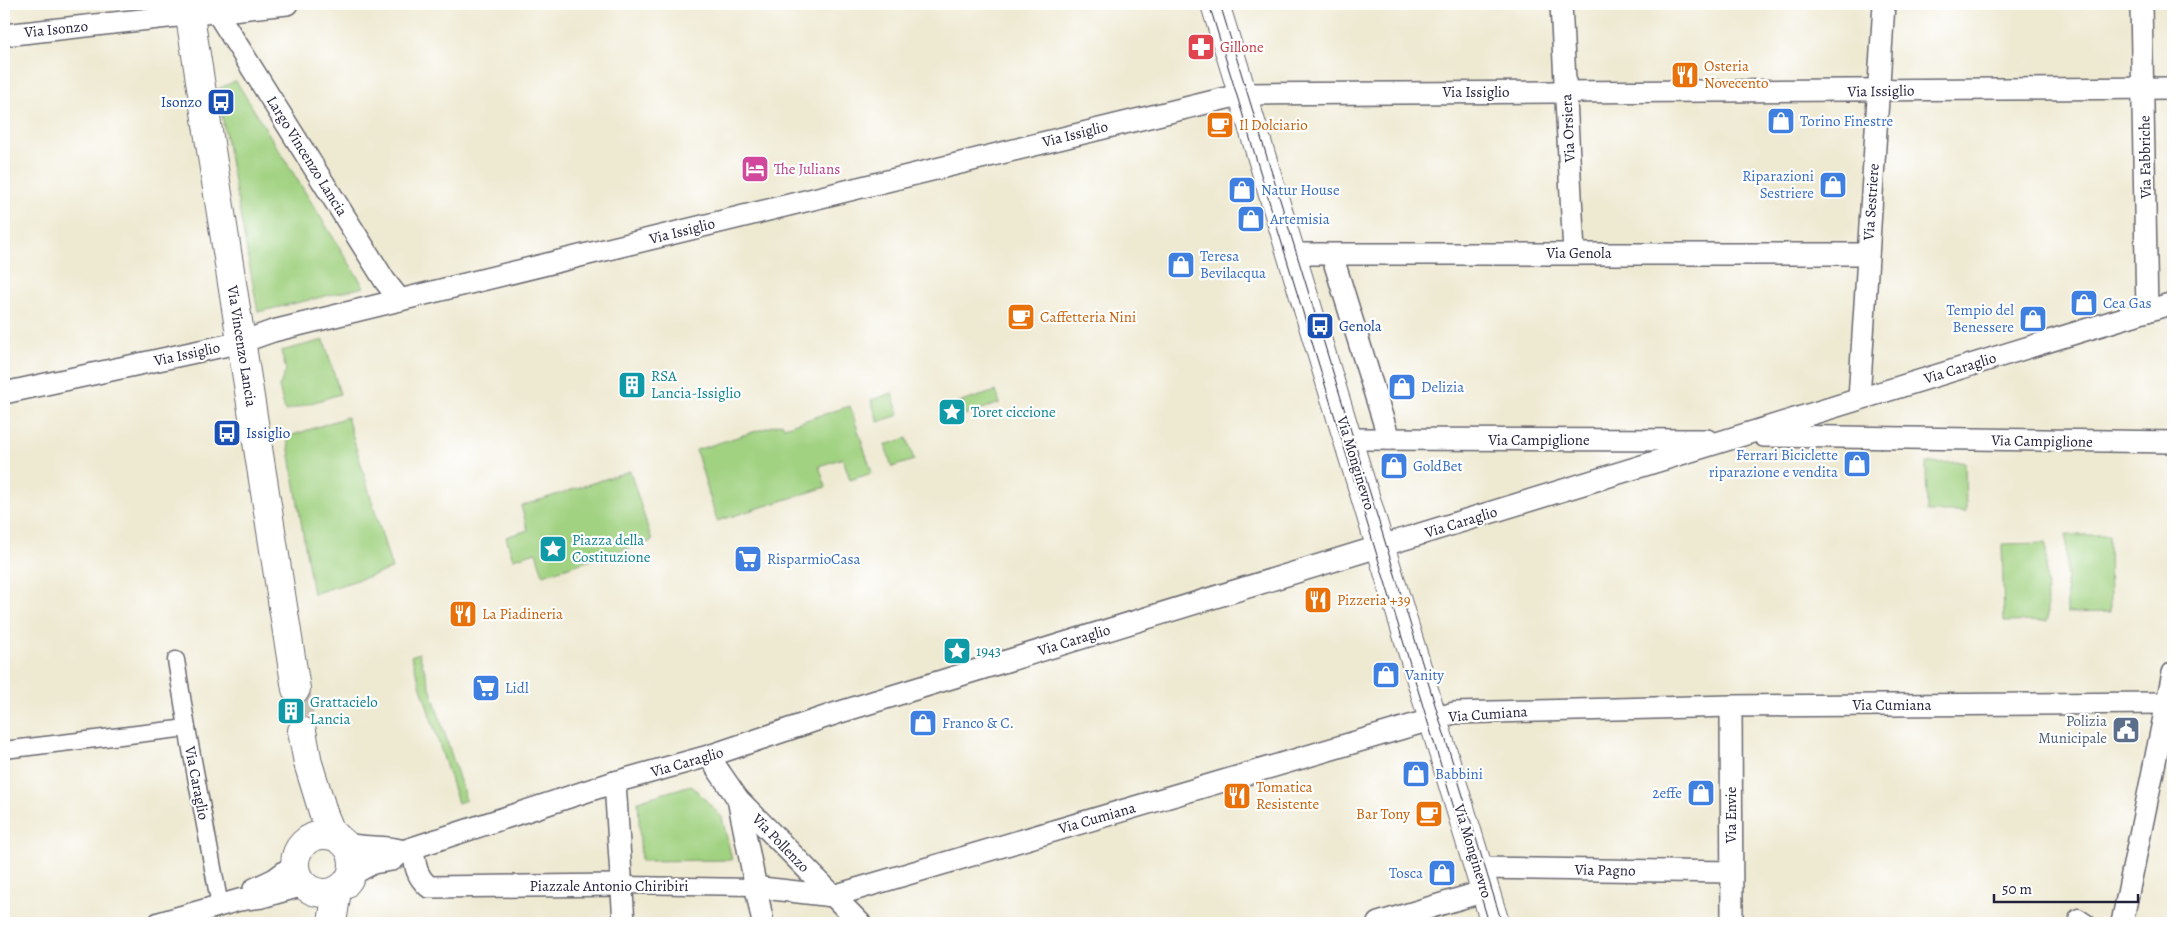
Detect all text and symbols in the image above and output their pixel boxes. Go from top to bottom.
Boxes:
street label: Via Isonzo [22,16,89,42]
pharmacy icon: Gillone [1186,32,1216,62]
place label: Gillone [1220,37,1264,57]
place label: Osteria Novecento [1704,56,1768,93]
restaurant icon: Osteria Novecento [1670,60,1700,90]
street label: Via Issiglio [1846,80,1915,102]
street label: Via Issiglio [1441,82,1510,102]
bus stop icon: Isonzo [206,87,236,117]
place label: Isonzo [161,92,202,112]
street label: Largo Vincenzo Lancia [262,92,352,220]
street label: Via Orsiera [1556,93,1580,164]
shop icon: Torino Finestre [1766,106,1796,136]
cafe icon: Il Dolciario [1205,110,1235,140]
place label: Torino Finestre [1800,111,1894,131]
place label: Il Dolciario [1239,115,1308,135]
street label: Via Fabbriche [2134,115,2156,200]
street label: Via Issiglio [1039,116,1110,152]
hotel icon: The Julians [740,154,770,184]
place label: The Julians [774,159,840,179]
street label: Via Sestriere [1858,163,1884,242]
place label: Riparazioni Sestriere [1742,166,1814,203]
shop icon: Riparazioni Sestriere [1818,170,1848,200]
shop icon: Natur House [1227,175,1257,205]
place label: Natur House [1261,180,1340,200]
shop icon: Artemisia [1236,204,1266,234]
place label: Artemisia [1269,209,1330,229]
street label: Via Issiglio [646,213,717,249]
street label: Via Genola [1545,243,1612,263]
place label: Teresa Bevilacqua [1200,246,1266,283]
shop icon: Teresa Bevilacqua [1166,250,1196,280]
street label: Via Vincenzo Lancia [222,283,261,408]
shop icon: Cea Gas [2069,288,2099,318]
place label: Cea Gas [2103,293,2152,313]
place label: Tempio del Benessere [1946,300,2014,337]
cafe icon: Caffetteria Nini [1006,302,1036,332]
shop icon: Tempio del Benessere [2018,304,2048,334]
place label: Caffetteria Nini [1040,307,1136,327]
bus stop icon: Genola [1305,311,1335,341]
place label: Genola [1339,316,1382,336]
street label: Via Issiglio [151,337,222,371]
street label: Via Caraglio [1920,348,1999,389]
place label: RSA Lancia-Issiglio [651,366,741,403]
building icon: RSA Lancia-Issiglio [617,370,647,400]
shop icon: Delizia [1387,372,1417,402]
place label: Delizia [1421,377,1464,397]
place icon: Toret ciccione [937,397,967,427]
place label: Toret ciccione [971,402,1056,422]
street label: Via Monginevro [1332,413,1380,512]
bus stop icon: Issiglio [212,418,242,448]
place label: Issiglio [246,423,290,443]
street label: Via Campiglione [1487,430,1590,450]
street label: Via Campiglione [1990,430,2093,452]
place label: Ferrari Biciclette riparazione e vendita [1709,445,1838,482]
shop icon: Ferrari Biciclette riparazione e vendita [1842,449,1872,479]
shop icon: GoldBet [1379,451,1409,481]
place label: GoldBet [1413,456,1462,476]
street label: Via Caraglio [1421,502,1500,543]
place label: Piazza della Costituzione [572,530,651,567]
place icon: Piazza della Costituzione [538,534,568,564]
supermarket icon: RisparmioCasa [733,544,763,574]
place label: RisparmioCasa [767,549,861,569]
restaurant icon: Pizzeria +39 [1303,585,1333,615]
place label: Pizzeria +39 [1337,590,1411,610]
restaurant icon: La Piadineria [448,599,478,629]
place label: La Piadineria [482,604,563,624]
street label: Via Caraglio [1034,620,1113,661]
place icon: 1943 [942,636,972,666]
place label: 1943 [976,641,1001,661]
shop icon: Vanity [1371,660,1401,690]
place label: Vanity [1404,665,1444,685]
supermarket icon: Lidl [471,673,501,703]
place label: Lidl [505,678,529,698]
place label: Grattacielo Lancia [310,692,378,729]
street label: Via Cumiana [1851,695,1932,715]
building icon: Grattacielo Lancia [276,696,306,726]
street label: Via Cumiana [1447,701,1528,727]
shop icon: Franco & C. [908,708,938,738]
place label: Polizia Municipale [2038,711,2107,748]
place label: Franco & C. [942,713,1014,733]
public building icon: Polizia Municipale [2111,715,2141,745]
street label: Via Caraglio [647,742,726,782]
street label: Via Caraglio [180,743,214,822]
shop icon: Babbini [1401,759,1431,789]
place label: Babbini [1435,764,1483,784]
place label: Tomatica Resistente [1256,777,1320,814]
shop icon: 2effe [1686,778,1716,808]
restaurant icon: Tomatica Resistente [1222,781,1252,811]
place label: 2effe [1652,783,1682,803]
street label: Via Envie [1721,786,1741,844]
street label: Via Cumiana [1055,797,1138,839]
cafe icon: Bar Tony [1414,799,1444,829]
street label: Via Monginevro [1449,801,1497,900]
place label: Bar Tony [1356,804,1410,824]
street label: Via Pollenzo [747,809,814,877]
shop icon: Tosca [1427,858,1457,888]
street label: Via Pagno [1573,859,1636,881]
place label: Tosca [1389,863,1423,883]
scale bar [1994,872,2138,904]
street label: Piazzale Antonio Chiribiri [530,876,688,896]
text: 50 m [2002,879,2032,899]

